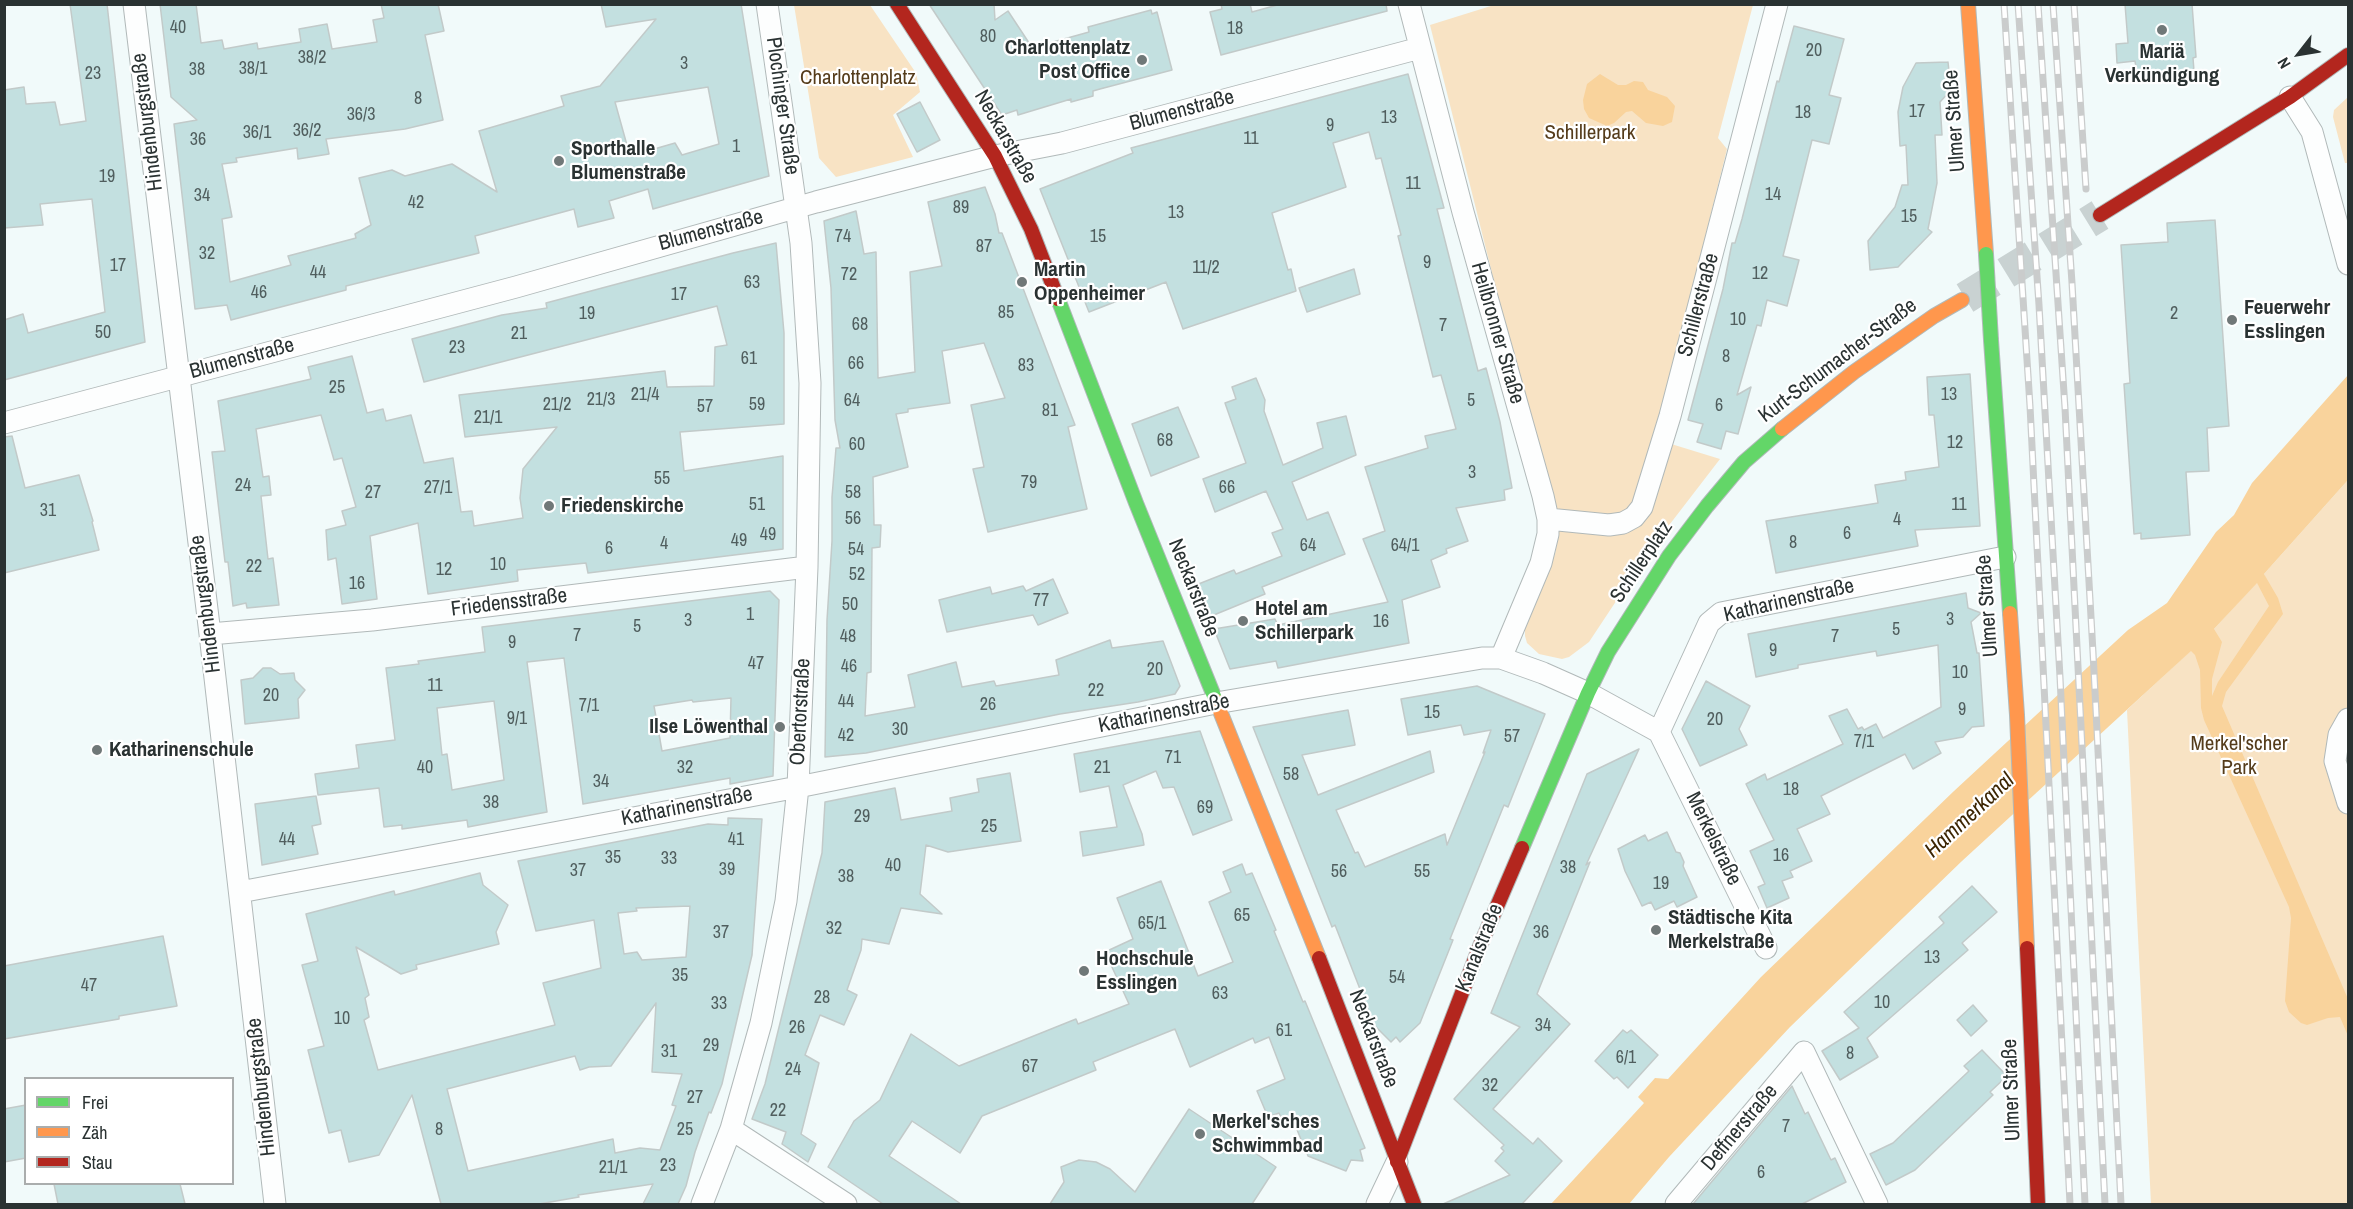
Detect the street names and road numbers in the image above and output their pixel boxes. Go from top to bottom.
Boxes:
street label: Plochinger Straße [760,36,804,176]
street label: Hindenburgstraße [127,52,169,192]
street label: Ulmer Straße [1939,69,1971,173]
street label: Blumenstraße [1127,85,1237,137]
street label: Neckarstraße [968,86,1042,188]
street label: Blumenstraße [656,205,766,257]
street label: Schillerstraße [1673,250,1725,360]
street label: Heilbronner Straße [1465,259,1529,407]
street label: Kurt-Schumacher-Straße [1754,293,1922,429]
street label: Blumenstraße [187,333,297,385]
street label: Schillerplatz [1605,516,1679,608]
street label: Hindenburgstraße [185,534,227,674]
street label: Neckarstraße [1162,535,1224,641]
street label: Ulmer Straße [1972,554,2004,658]
street label: Katharinenstraße [1721,574,1857,628]
street label: Friedensstraße [450,583,568,623]
street label: Obertorstraße [786,658,816,766]
street label: Katharinenstraße [1096,689,1232,739]
street label: Katharinenstraße [619,782,755,832]
street label: Merkelstraße [1680,788,1746,890]
street label: Kanalstraße [1451,900,1509,996]
street label: Neckarstraße [1343,986,1403,1092]
street label: Hindenburgstraße [242,1017,282,1157]
street label: Ulmer Straße [1998,1038,2026,1142]
street label: Deffnerstraße [1697,1080,1783,1176]

